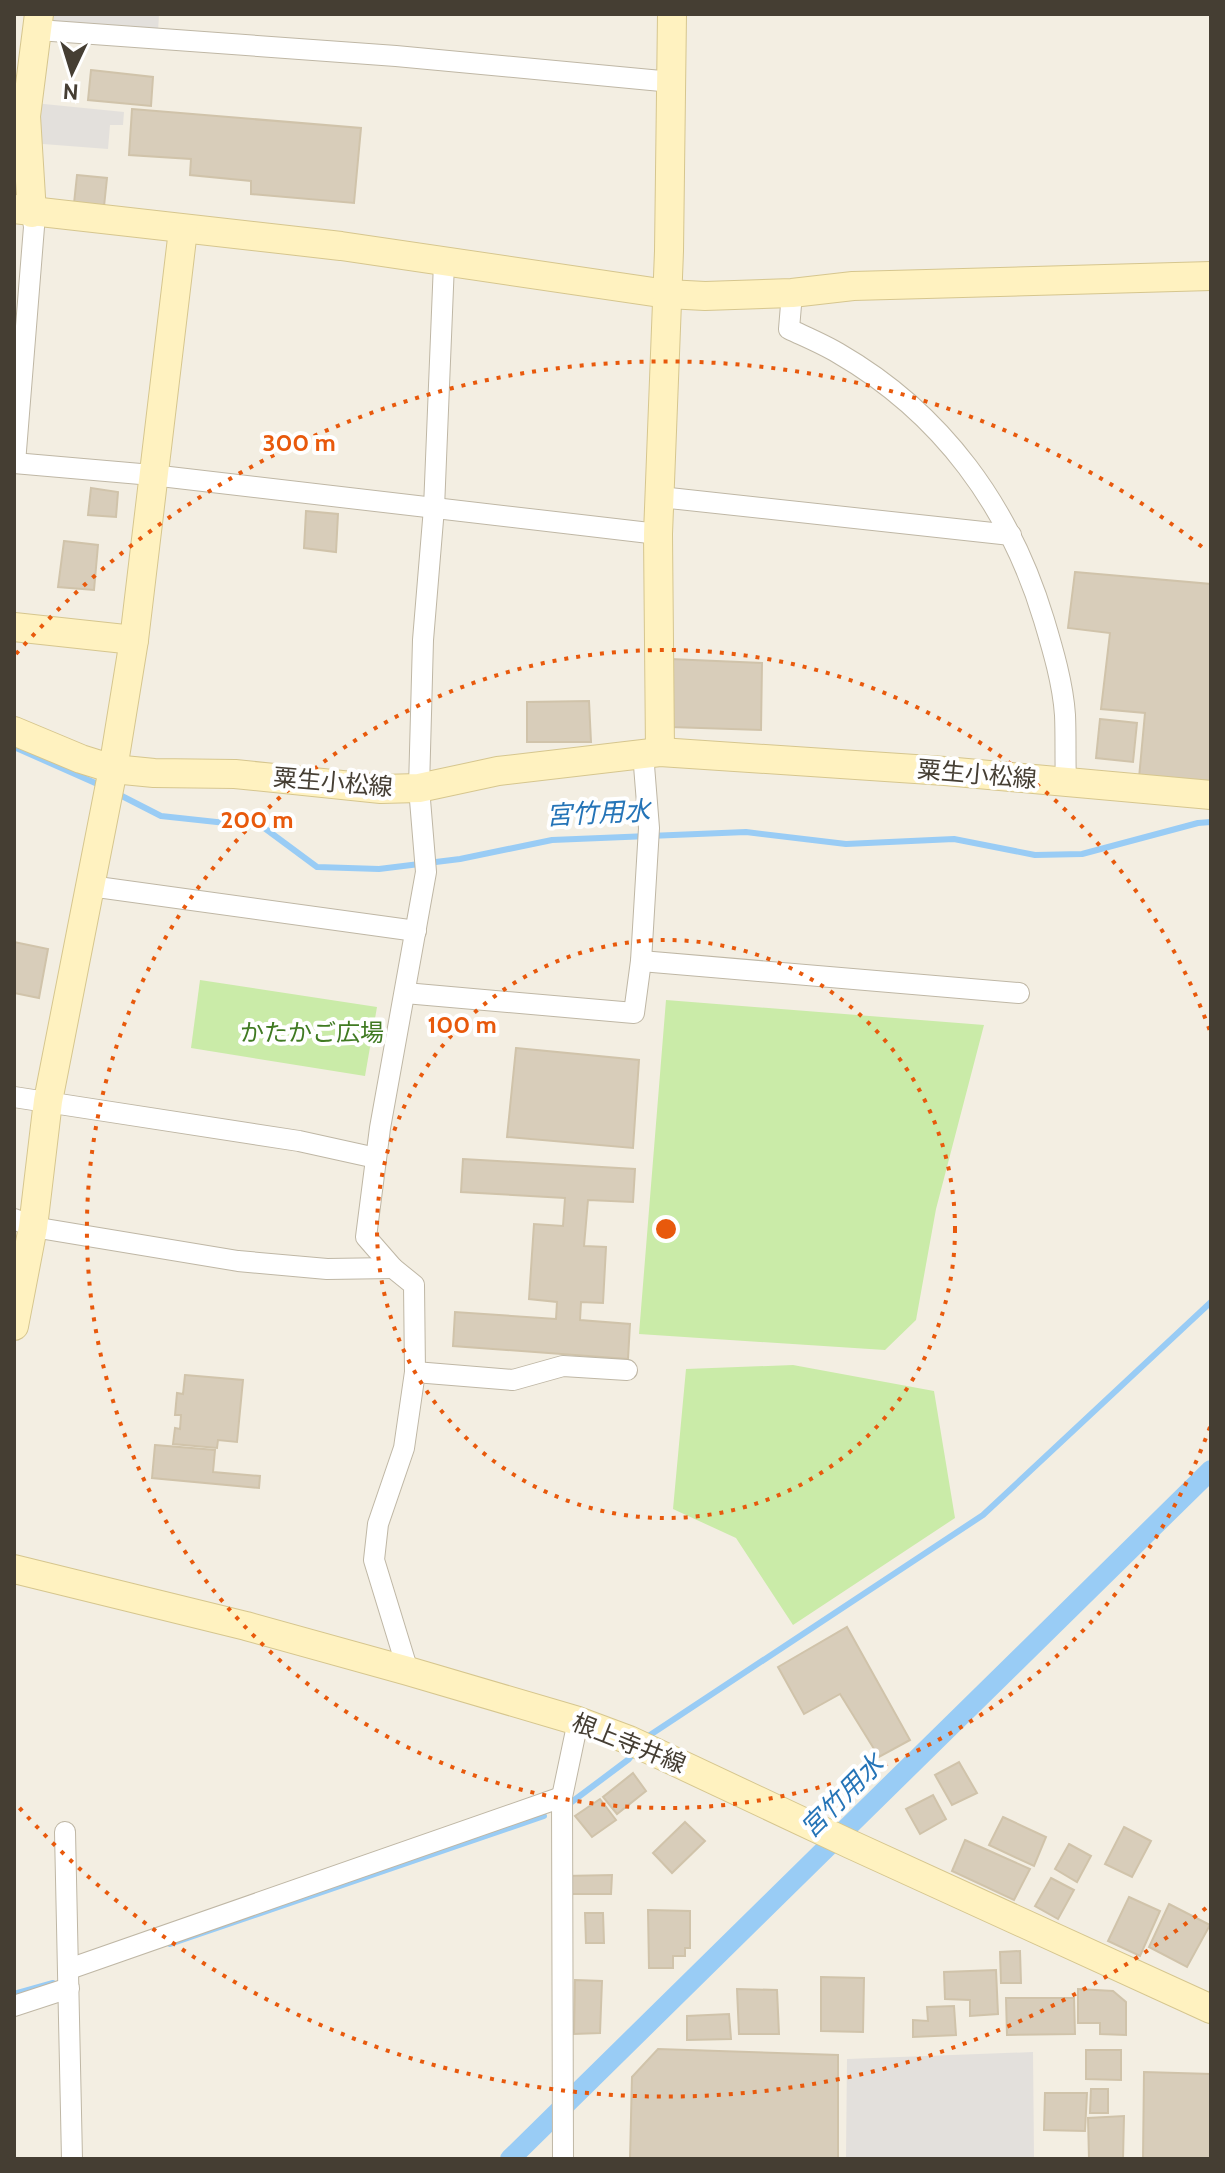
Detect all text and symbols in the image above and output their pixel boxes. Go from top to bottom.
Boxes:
north arrow [32,32,112,112]
text: N [62,77,79,105]
text: 300 m [262,428,336,457]
street label: 粟生小松線 [916,754,1038,794]
street label: 粟生小松線 [272,762,394,802]
water label: 宮竹用水 [545,794,654,832]
text: 200 m [221,805,293,834]
text: 100 m [427,1010,497,1039]
park label: かたかご広場 [240,1018,384,1047]
centre of rings [652,1215,680,1243]
street label: 根上寺井線 [568,1707,690,1779]
water label: 宮竹用水 [794,1746,892,1844]

